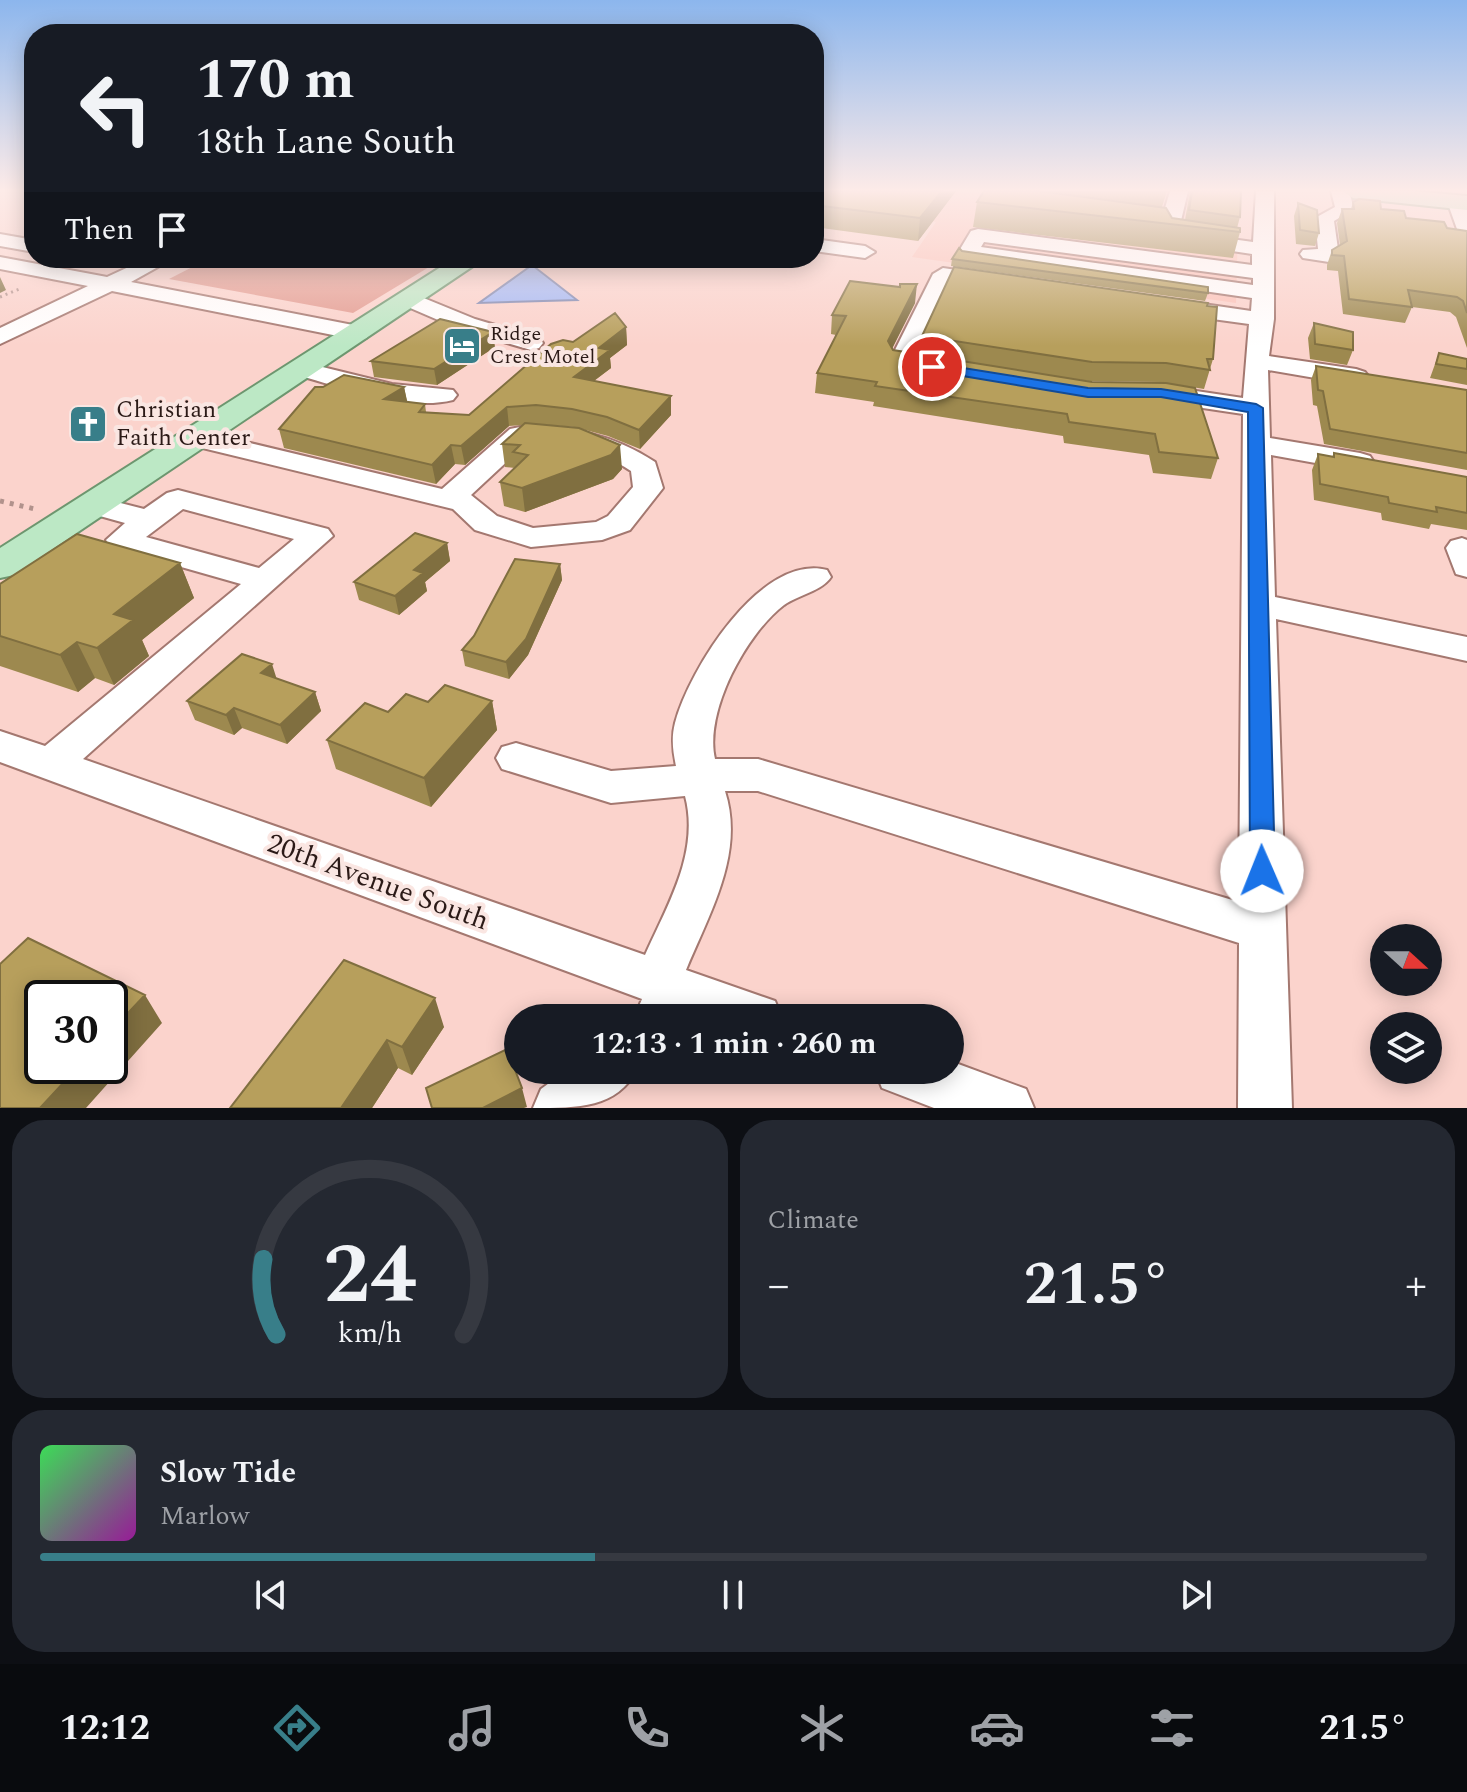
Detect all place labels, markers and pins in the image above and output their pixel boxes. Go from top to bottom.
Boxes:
place label: Ridge Crest Motel [490,319,595,372]
hotel icon: Ridge Crest Motel [441,325,483,367]
pin [898,333,966,401]
place label: Christian Faith Center [116,392,251,456]
church icon: Christian Faith Center [67,403,109,445]

